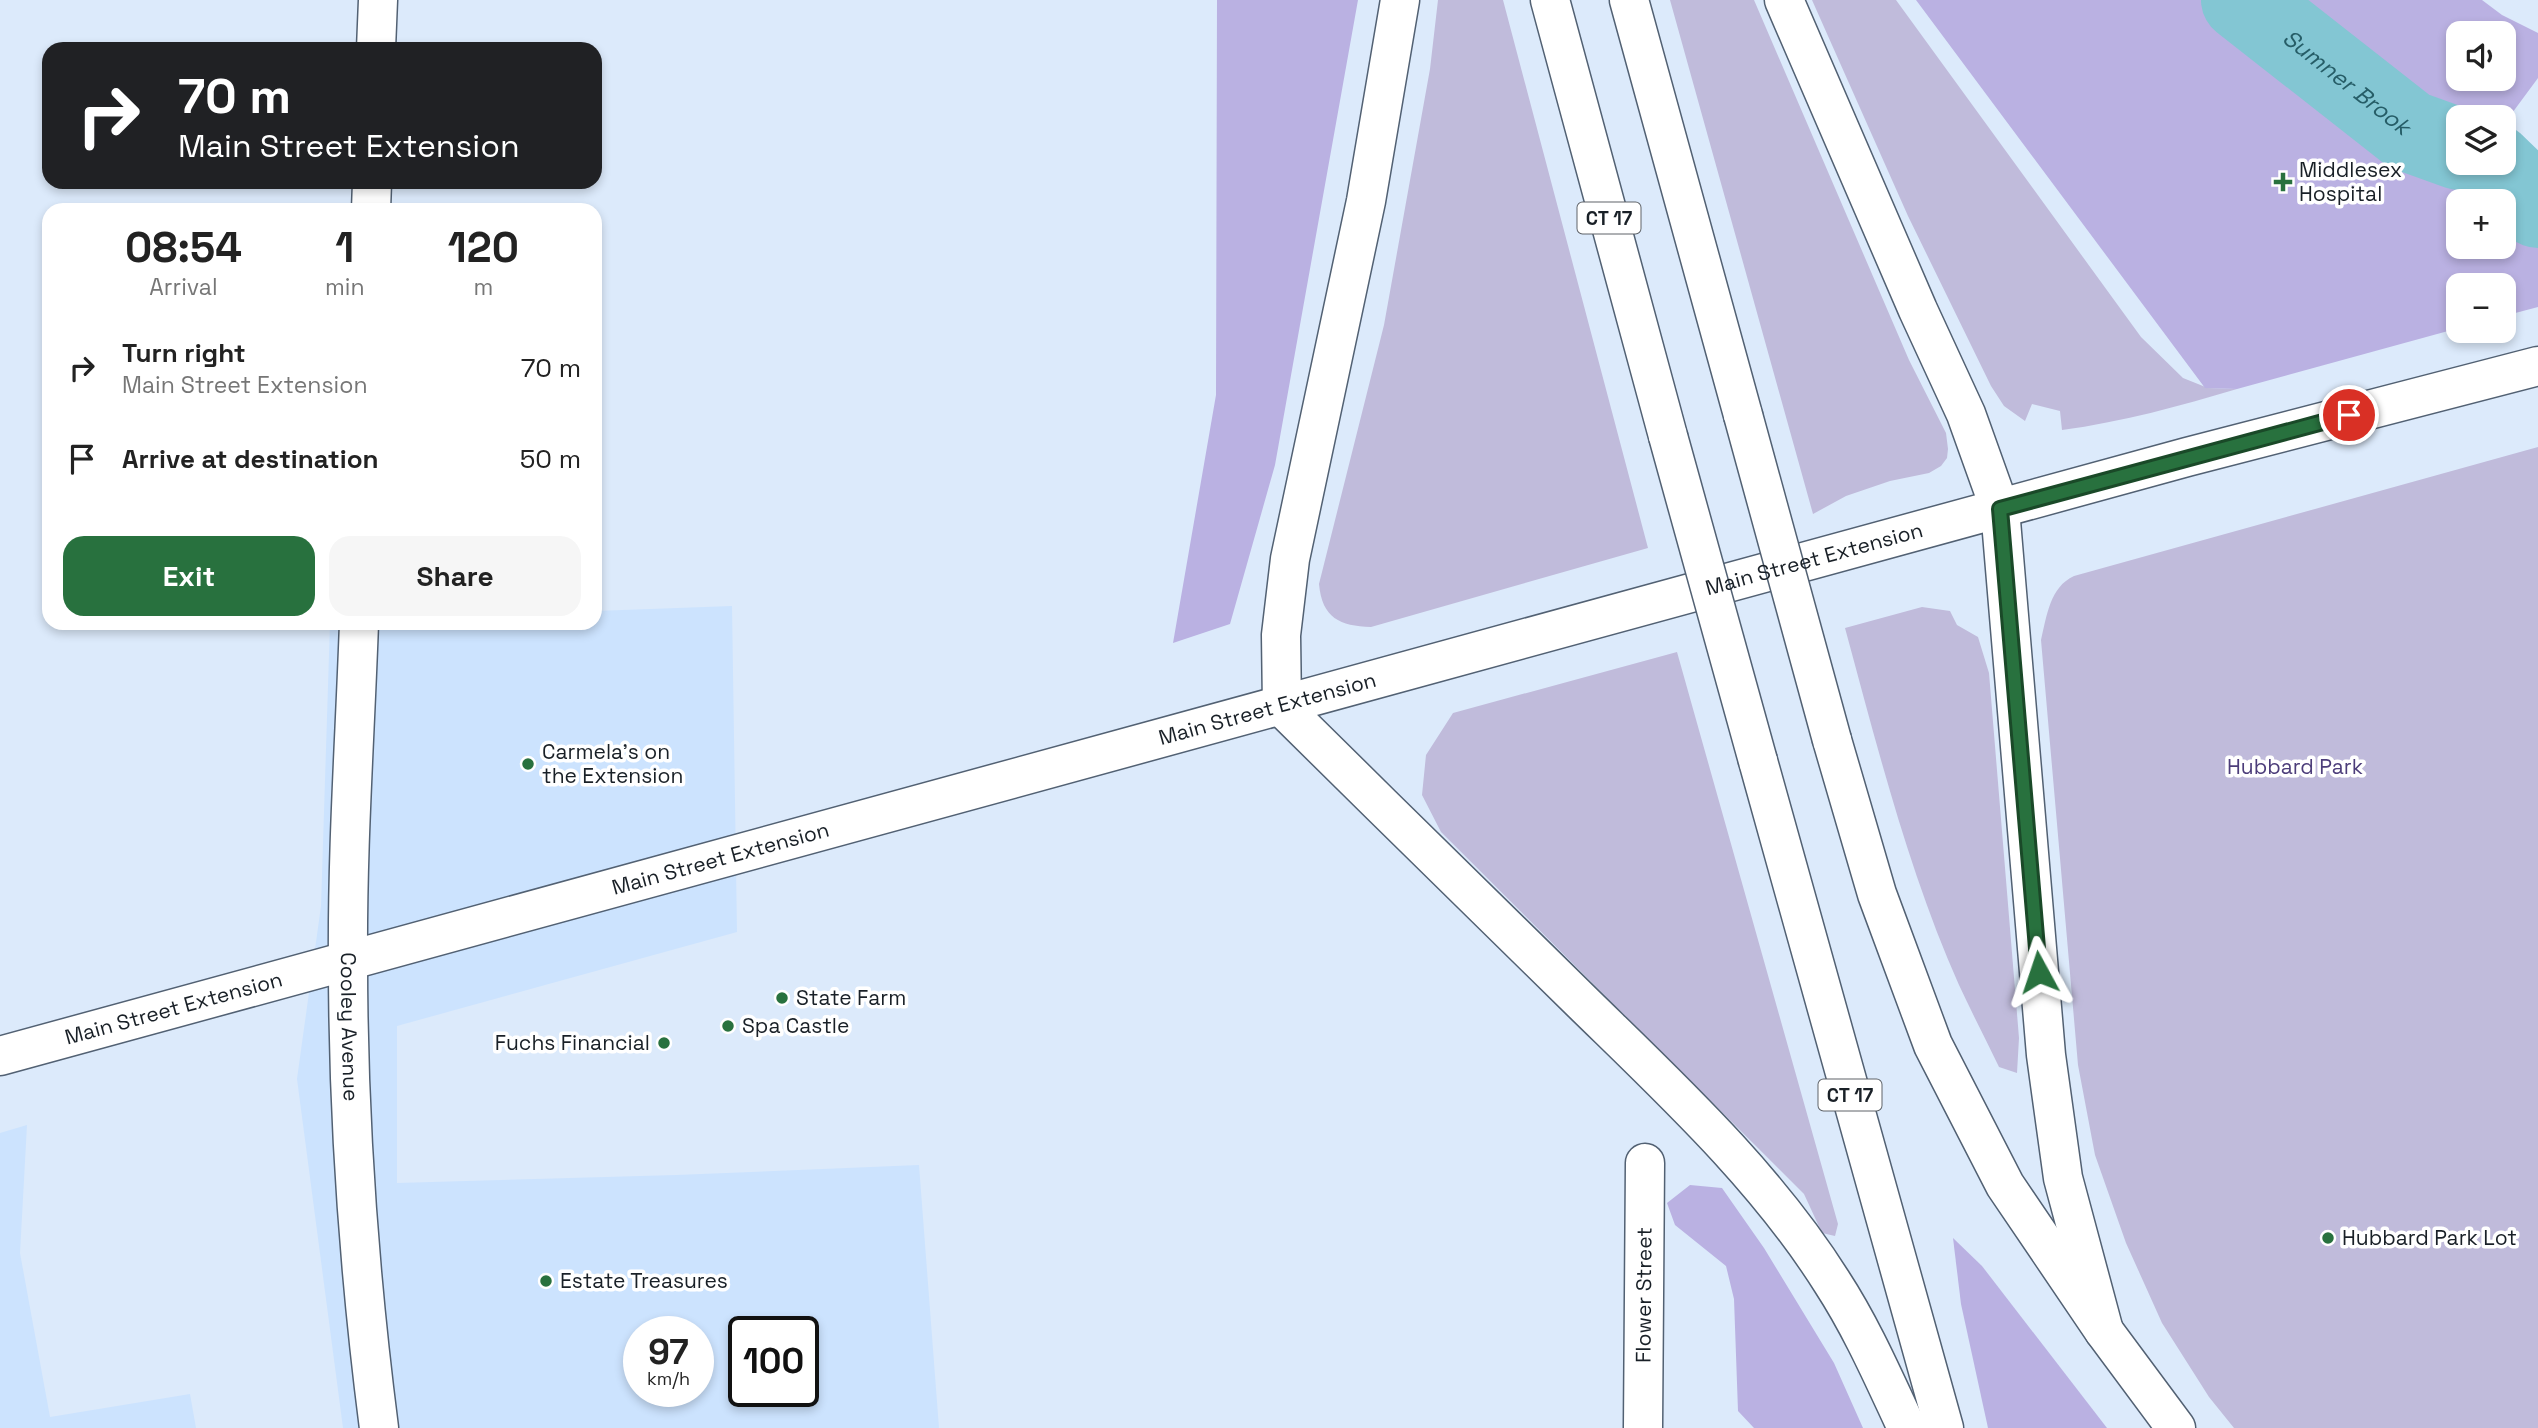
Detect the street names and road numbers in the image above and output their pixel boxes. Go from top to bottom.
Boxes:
road number: CT 17 [1578,202,1640,233]
street label: Main Street Extension [1702,516,1926,601]
street label: Main Street Extension [1155,666,1379,751]
street label: Main Street Extension [609,816,832,901]
street label: Cooley Avenue [335,952,365,1102]
street label: Main Street Extension [62,965,285,1051]
road number: CT 17 [1818,1079,1882,1110]
street label: Flower Street [1629,1227,1658,1363]

